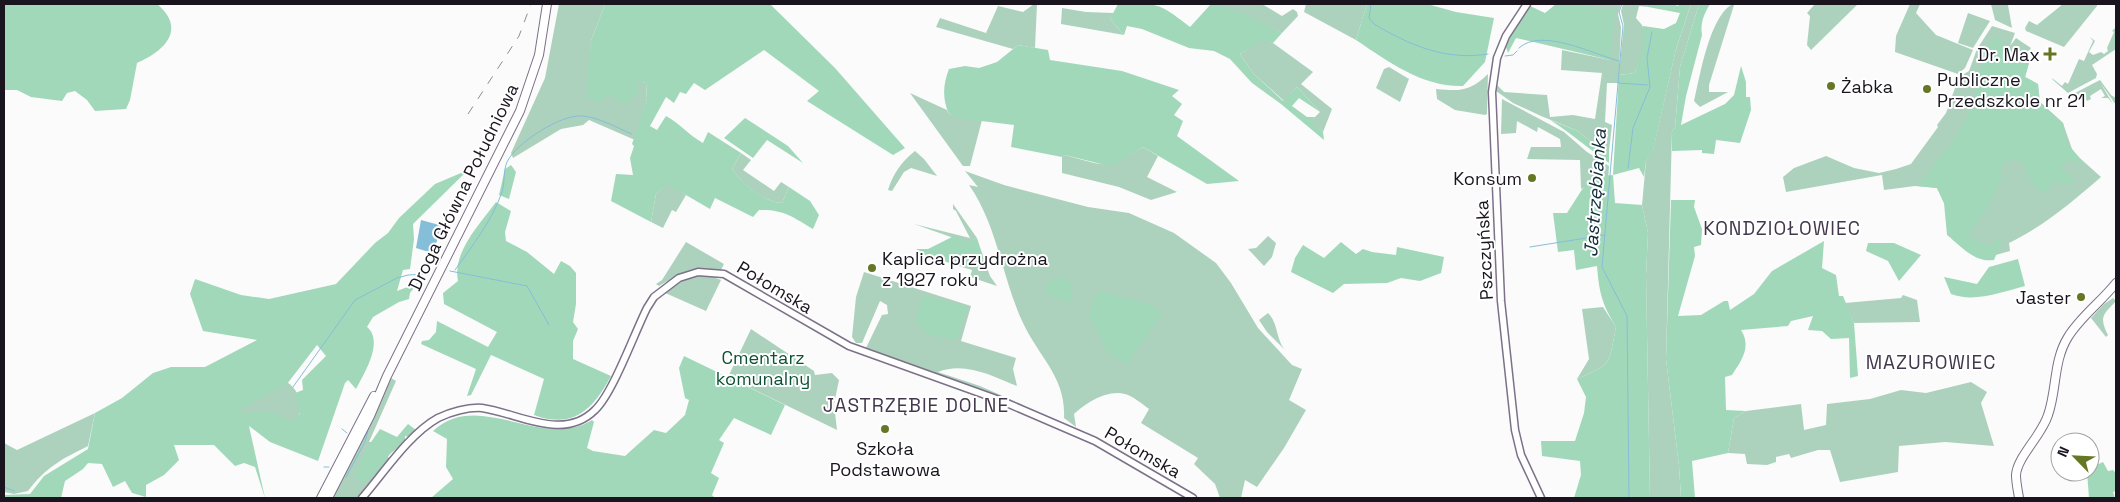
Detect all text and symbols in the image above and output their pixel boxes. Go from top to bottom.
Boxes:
place label: Dr. Max [1977,43,2040,66]
marker: Dr. Max [2044,48,2056,60]
place label: Publiczne Przedszkole nr 21 [1937,68,2086,112]
place label: Żabka [1841,75,1893,98]
street label: Droga Główna Południowa [403,80,523,294]
marker: Żabka [1825,80,1837,92]
marker: Publiczne Przedszkole nr 21 [1921,83,1933,95]
water label: Jastrzębianka [1578,128,1612,258]
place label: Konsum [1453,167,1522,190]
marker: Konsum [1526,172,1538,184]
street label: Pszczyńska [1470,199,1498,301]
district label: KONDZIOŁOWIEC [1703,216,1861,241]
place label: Kaplica przydrożna z 1927 roku [882,247,1048,291]
street label: Połomska [733,255,817,319]
marker: Kaplica przydrożna z 1927 roku [866,262,878,274]
place label: Jaster [2016,286,2071,309]
marker: Jaster [2075,291,2087,303]
park label: Cmentarz komunalny [716,346,810,390]
district label: MAZUROWIEC [1866,350,1996,375]
district label: JASTRZĘBIE DOLNE [823,393,1009,418]
street label: Połomska [1101,421,1185,483]
marker: Szkoła Podstawowa [879,423,891,435]
north arrow [2050,432,2100,482]
place label: Szkoła Podstawowa [830,437,940,481]
text: N [2053,444,2073,460]

